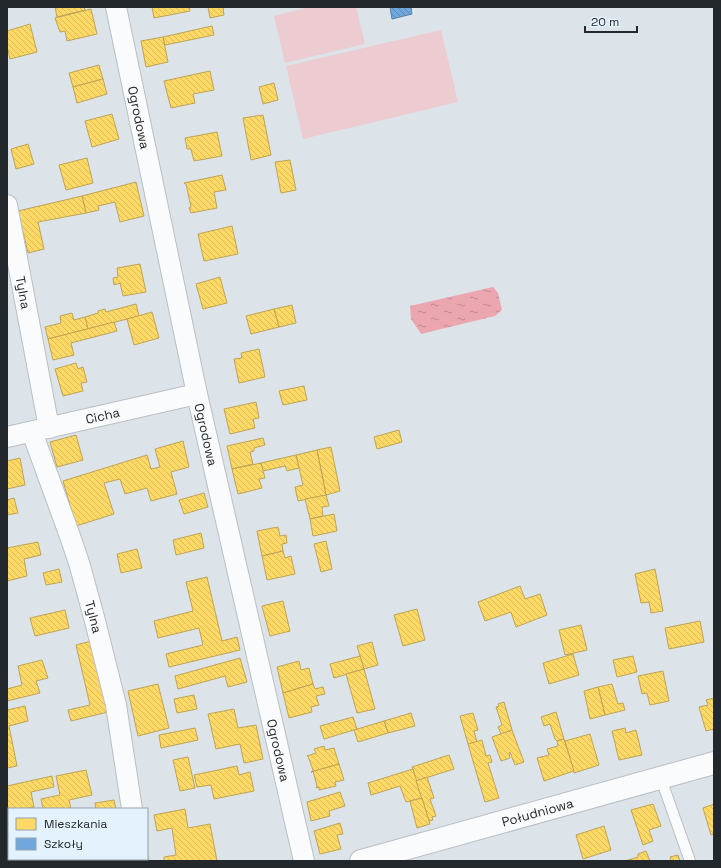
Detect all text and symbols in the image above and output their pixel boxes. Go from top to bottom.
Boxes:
scale bar [585,8,637,34]
text: 20 m [591,14,619,30]
street label: Ogrodowa [124,85,154,151]
street label: Tylna [12,275,35,311]
street label: Ogrodowa [190,402,221,468]
street label: Cicha [84,404,122,428]
street label: Tylna [81,599,106,636]
street label: Ogrodowa [263,717,294,784]
street label: Południowa [500,794,576,831]
legend [8,808,148,860]
text: Mieszkania [44,816,108,832]
text: Szkoły [44,836,83,852]

